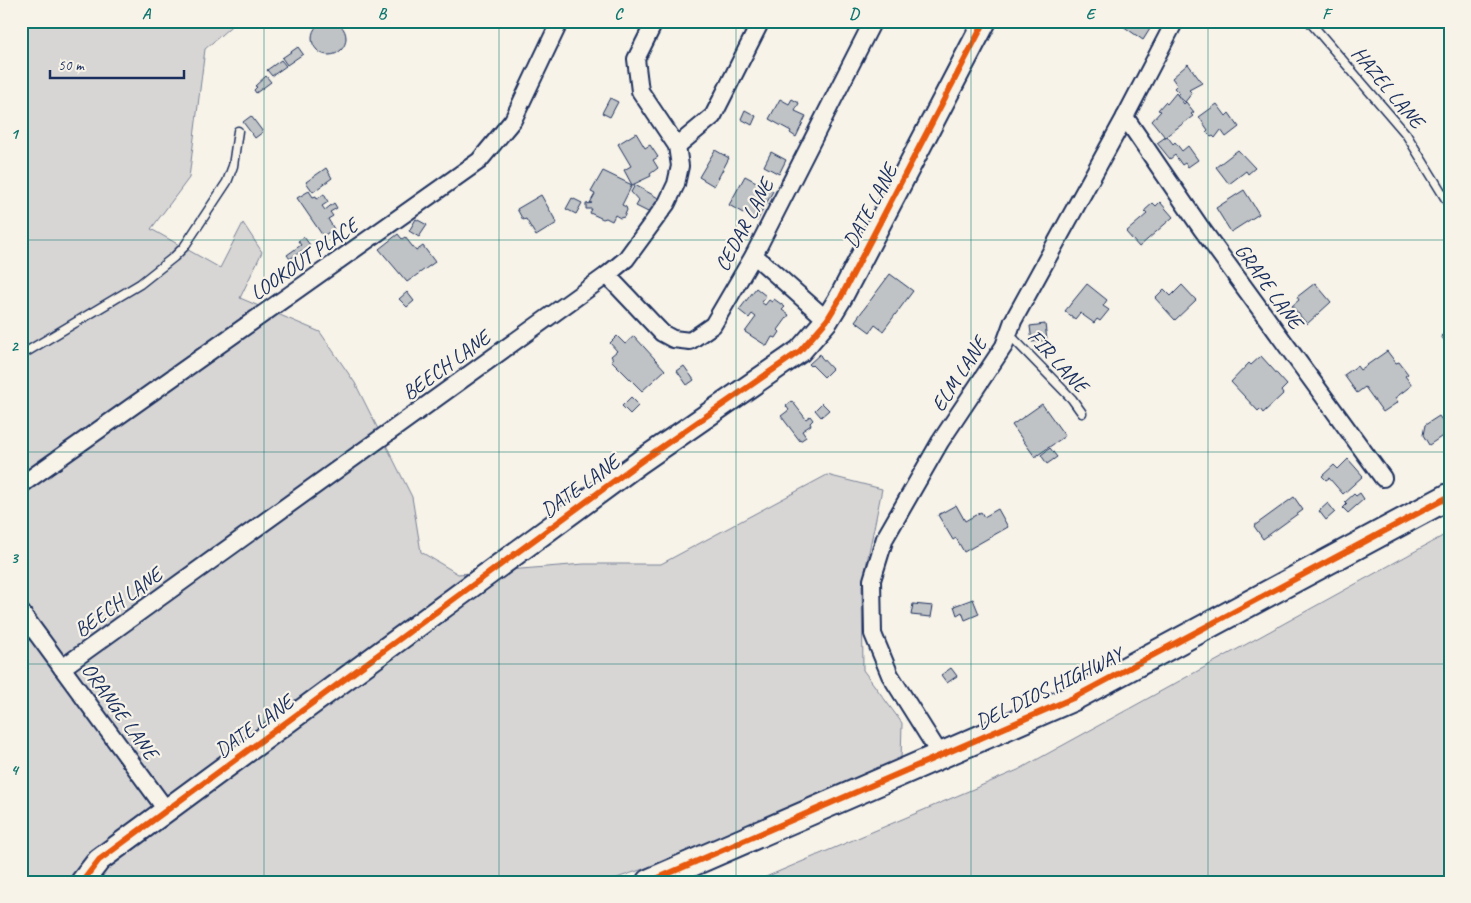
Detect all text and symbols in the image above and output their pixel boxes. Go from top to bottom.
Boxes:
text: A [142,4,152,24]
text: B [378,4,388,24]
text: C [614,4,624,24]
text: D [849,4,860,24]
text: E [1086,4,1097,24]
text: F [1322,4,1333,24]
street label: HAZEL LANE [1346,41,1432,136]
scale bar [50,48,184,80]
text: 50 m [58,56,85,75]
text: 1 [10,124,19,144]
street label: DATE LANE [837,157,904,252]
street label: CEDAR LANE [709,172,781,276]
street label: LOOKOUT PLACE [245,211,365,306]
street label: GRAPE LANE [1229,238,1310,336]
street label: BEECH LANE [397,323,497,406]
street label: FIR LANE [1022,324,1096,400]
street label: ELM LANE [925,330,994,416]
text: 2 [10,336,19,356]
street label: DATE LANE [536,447,627,523]
text: 3 [10,548,19,568]
street label: BEECH LANE [69,560,169,643]
street label: DEL DIOS HIGHWAY [971,640,1130,735]
street label: ORANGE LANE [76,657,165,767]
street label: DATE LANE [210,687,301,763]
text: 4 [10,760,19,780]

